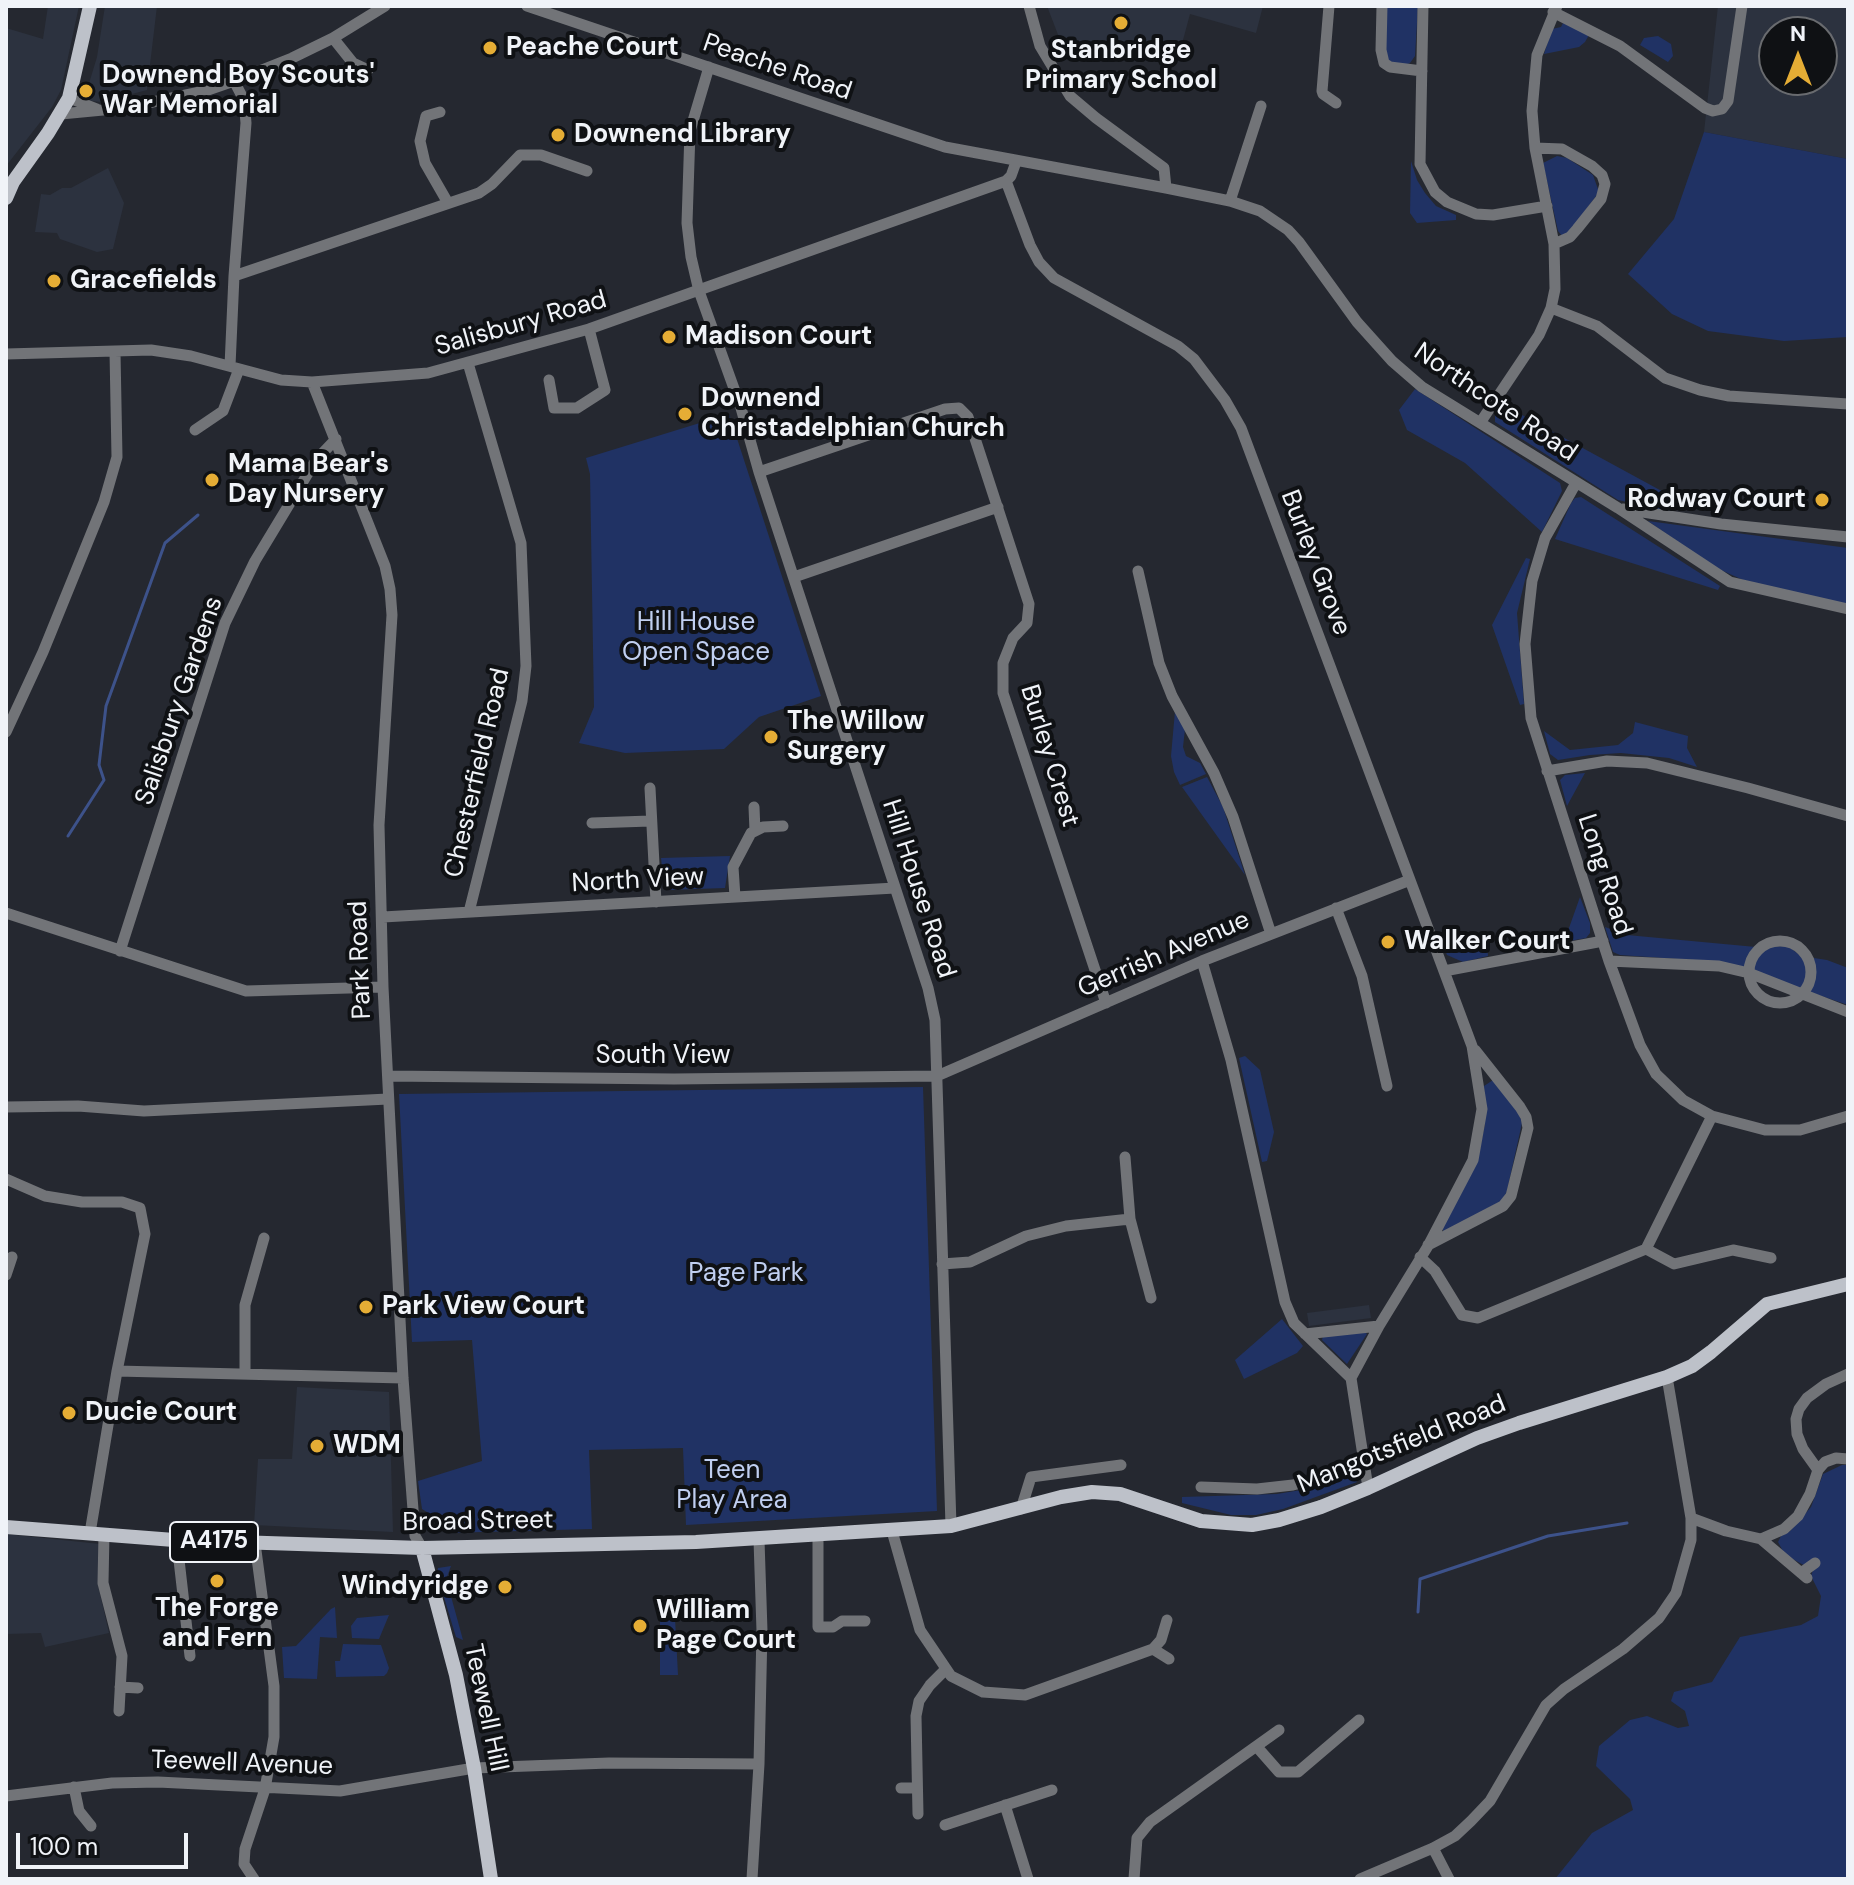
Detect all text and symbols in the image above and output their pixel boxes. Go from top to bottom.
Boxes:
marker: Stanbridge Primary School [1112,14,1130,32]
north arrow [1758,16,1838,96]
text: N [1790,19,1806,48]
street label: Peache Road [699,28,855,108]
place label: Peache Court [506,32,679,64]
place label: Stanbridge Primary School [1025,35,1217,96]
marker: Peache Court [481,39,499,57]
place label: Downend Boy Scouts' War Memorial [102,60,375,122]
marker: Downend Boy Scouts' War Memorial [77,82,95,100]
place label: Downend Library [574,119,791,151]
marker: Downend Library [549,126,567,144]
place label: Gracefields [70,265,217,297]
marker: Gracefields [45,272,63,290]
street label: Salisbury Road [432,285,610,363]
place label: Madison Court [685,321,872,353]
marker: Madison Court [660,328,678,346]
street label: Northcote Road [1408,337,1582,469]
place label: Downend Christadelphian Church [701,383,1005,444]
marker: Downend Christadelphian Church [676,405,694,423]
place label: Mama Bear's Day Nursery [228,449,389,510]
marker: Mama Bear's Day Nursery [203,471,221,489]
place label: Rodway Court [1627,484,1806,516]
street label: Burley Grove [1273,486,1357,640]
marker: Rodway Court [1813,491,1831,509]
street label: Salisbury Gardens [130,593,230,809]
park label: Hill House Open Space [622,607,770,668]
street label: Chesterfield Road [439,665,517,881]
street label: Burley Crest [1013,681,1085,831]
place label: The Willow Surgery [787,706,925,768]
marker: The Willow Surgery [762,728,780,746]
street label: Hill House Road [874,796,962,982]
street label: Long Road [1570,811,1638,939]
street label: North View [571,862,705,900]
street label: Park Road [343,900,379,1020]
street label: Gerrish Avenue [1074,905,1254,1005]
place label: Walker Court [1404,926,1570,958]
marker: Walker Court [1379,933,1397,951]
street label: South View [595,1040,731,1072]
park label: Page Park [688,1258,804,1290]
place label: Park View Court [382,1291,585,1323]
marker: Park View Court [357,1298,375,1316]
street label: Mangotsfield Road [1293,1389,1511,1501]
place label: Ducie Court [85,1397,237,1429]
marker: Ducie Court [60,1404,78,1422]
place label: WDM [333,1430,401,1462]
marker: WDM [308,1437,326,1455]
park label: Teen Play Area [676,1455,788,1516]
street label: Broad Street [402,1505,554,1539]
road number: A4175 [170,1522,258,1562]
place label: Windyridge [341,1571,489,1603]
marker: The Forge and Fern [208,1572,226,1590]
marker: Windyridge [496,1578,514,1596]
place label: The Forge and Fern [155,1593,279,1654]
place label: William Page Court [656,1595,796,1656]
marker: William Page Court [631,1617,649,1635]
street label: Teewell Hill [456,1641,514,1775]
street label: Teewell Avenue [150,1745,334,1783]
scale bar [20,1817,192,1867]
text: 100 m [30,1831,98,1862]

